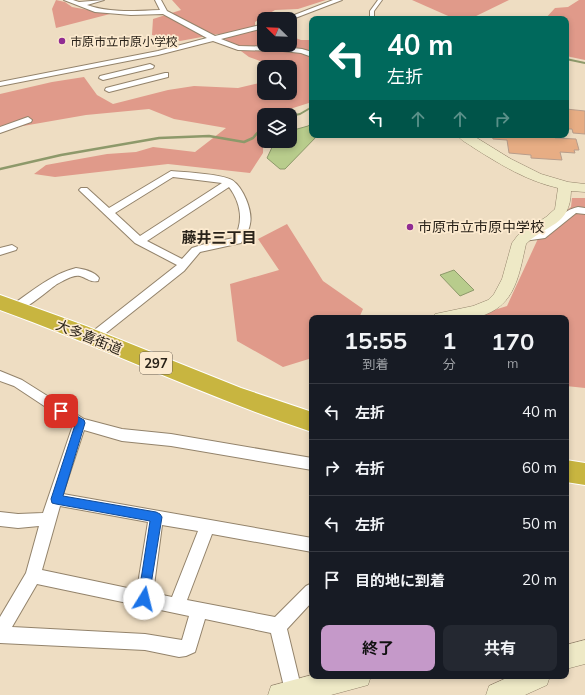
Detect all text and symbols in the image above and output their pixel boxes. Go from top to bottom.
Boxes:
north arrow [257,12,297,52]
map controls [257,12,297,148]
text: 40 m [387,27,453,62]
icon: left [321,32,373,84]
place label: 市原市立市原小学校 [70,34,178,49]
marker: 市原市立市原小学校 [57,36,67,46]
button: search [257,60,297,100]
text: 左折 [387,65,423,88]
button: layers [257,108,297,148]
icon: left [365,108,387,130]
icon: ahead [407,108,429,130]
icon: ahead [449,108,471,130]
icon: right [491,108,513,130]
place label: 市原市立市原中学校 [418,218,544,236]
marker: 市原市立市原中学校 [405,222,415,232]
district label: 藤井三丁目 [181,228,257,247]
street label: 大多喜街道 [53,316,125,358]
text: 15:55 [344,325,407,355]
text: 1 [442,325,456,355]
text: 170 [491,326,534,356]
road number: 297 [140,352,172,374]
text: m [507,355,518,371]
text: 到着 [362,356,388,372]
text: 分 [443,356,456,372]
pin [44,394,78,428]
icon: arrive [50,400,72,422]
icon: left [321,401,343,423]
text: 40 m [522,402,557,421]
text: 左折 [355,403,385,422]
icon: right [321,457,343,479]
text: 60 m [522,458,557,477]
text: 右折 [355,459,385,478]
icon: left [321,513,343,535]
text: 50 m [522,514,557,533]
text: 左折 [355,515,385,534]
icon: arrive [321,569,343,591]
text: 20 m [522,570,557,589]
text: 目的地に到着 [355,571,445,590]
position arrow [123,578,165,620]
button: 終了 [321,625,435,671]
button: 共有 [443,625,557,671]

